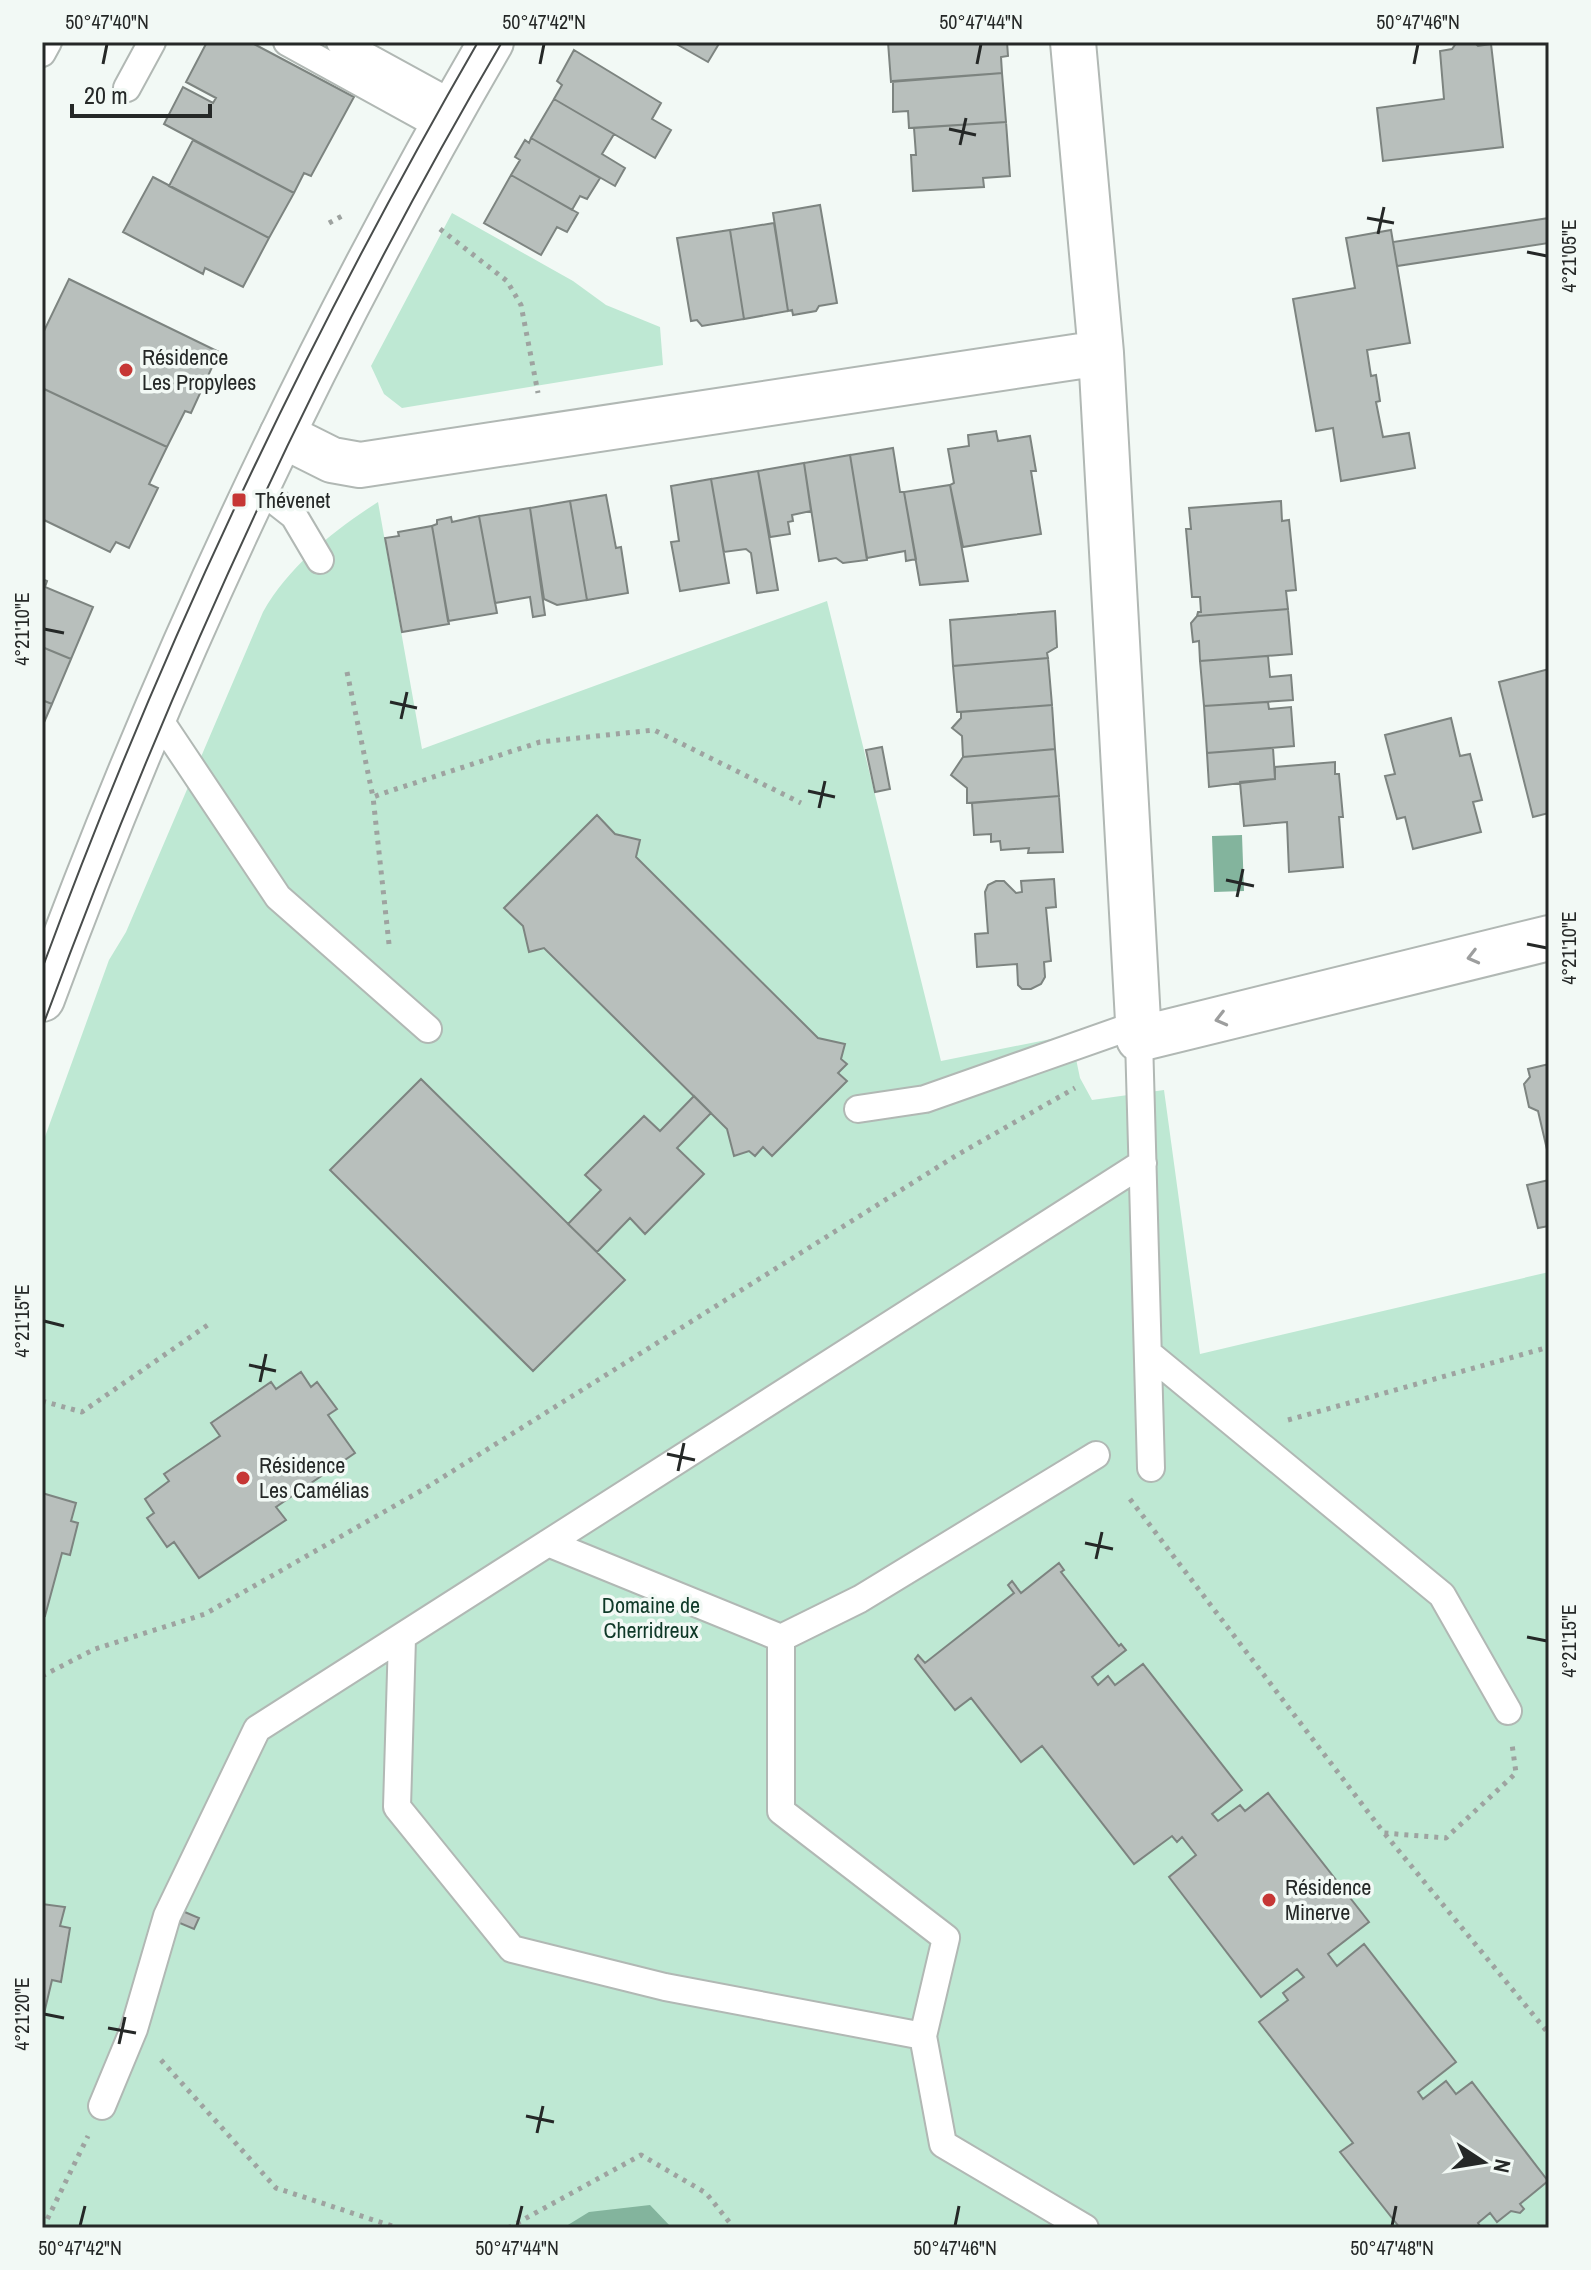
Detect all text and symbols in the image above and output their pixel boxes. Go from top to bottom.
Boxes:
text: 50°47'40"N [65,8,149,35]
text: 50°47'42"N [502,8,586,35]
text: 50°47'44"N [939,8,1023,35]
text: 50°47'46"N [1376,8,1460,35]
scale bar [72,68,210,118]
text: 20 m [84,79,128,111]
text: 4°21'05"E [1555,219,1582,293]
place label: Résidence Les Propylees [142,342,256,397]
marker: Résidence Les Propylees [117,361,135,379]
place label: Thévenet [255,485,330,515]
marker: Thévenet [230,491,248,509]
text: 4°21'10"E [8,592,35,666]
text: 4°21'10"E [1555,911,1582,985]
one-way arrow [1467,948,1481,965]
one-way arrow [1214,1010,1228,1027]
text: 4°21'15"E [8,1284,35,1358]
place label: Résidence Les Camélias [259,1450,369,1505]
marker: Résidence Les Camélias [234,1469,252,1487]
park label: Domaine de Cherridreux [602,1590,700,1645]
text: 4°21'15"E [1555,1604,1582,1678]
place label: Résidence Minerve [1285,1872,1371,1927]
marker: Résidence Minerve [1260,1891,1278,1909]
text: 4°21'20"E [8,1977,35,2051]
north arrow [1443,2122,1523,2202]
text: N [1487,2157,1519,2176]
text: 50°47'42"N [38,2234,122,2261]
text: 50°47'44"N [475,2234,559,2261]
text: 50°47'46"N [913,2234,997,2261]
text: 50°47'48"N [1350,2234,1434,2261]

